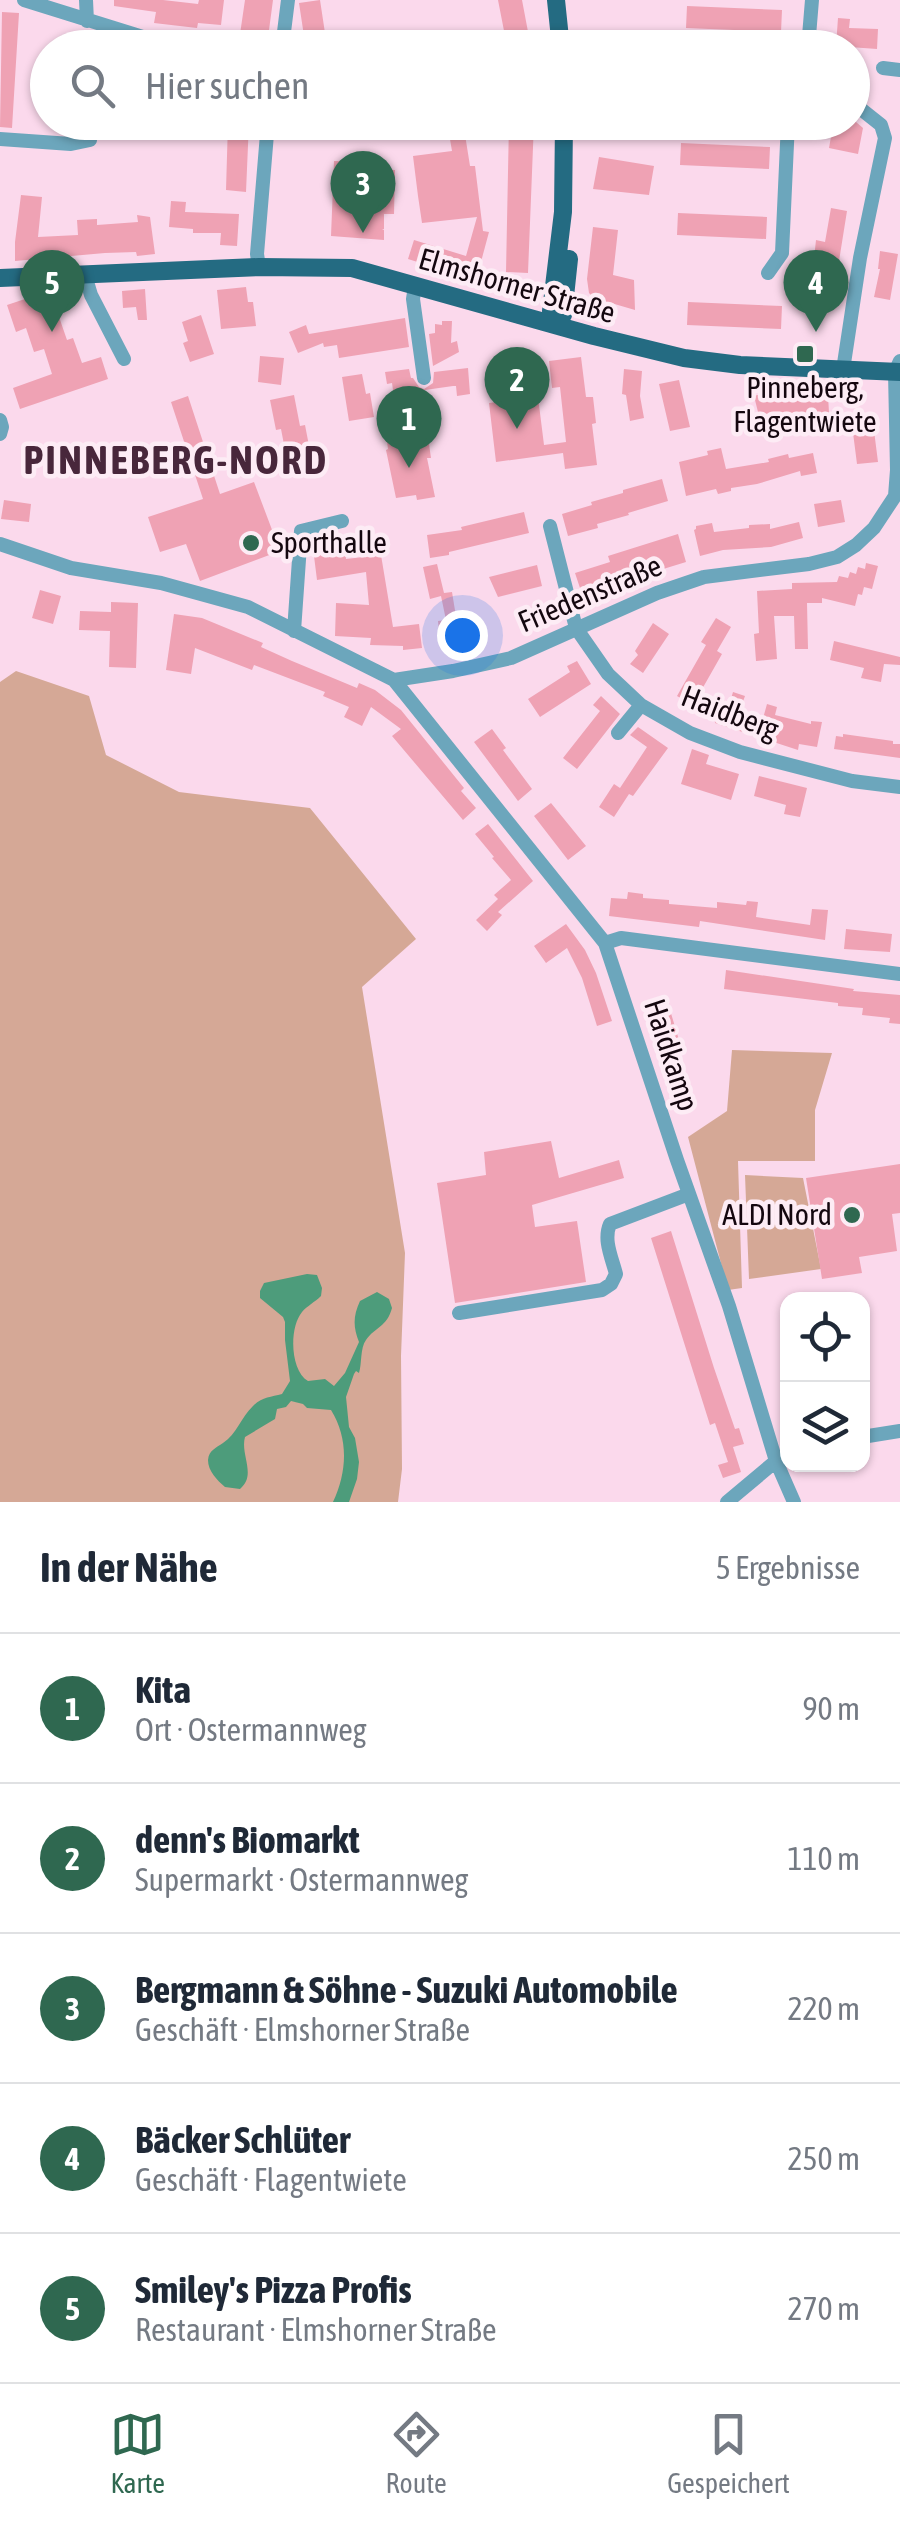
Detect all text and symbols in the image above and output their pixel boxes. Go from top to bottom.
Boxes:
search box [30,30,870,140]
icon: search [65,58,120,113]
text: Hier suchen [145,64,309,107]
pin: 3 [330,150,396,233]
street label: Elmshorner Straße [415,241,619,329]
pin: 5 [20,250,84,332]
pin: 4 [784,250,848,332]
marker: Pinneberg, Flagentwiete [794,343,816,365]
pin: 2 [484,346,550,429]
place label: Pinneberg, Flagentwiete [733,370,877,438]
pin: 1 [376,386,442,468]
district label: PINNEBERG-NORD [23,437,329,482]
place label: Sporthalle [271,525,387,559]
marker: Sporthalle [240,532,262,554]
street label: Friedenstraße [513,548,666,638]
your location [437,610,488,661]
street label: Haidberg [677,678,784,746]
street label: Haidkamp [638,995,706,1115]
place label: ALDI Nord [722,1197,832,1231]
marker: ALDI Nord [841,1204,863,1226]
map controls [780,1292,870,1472]
button: locate [780,1292,870,1382]
button: layers [780,1382,870,1472]
text: In der Nähe [40,1543,218,1591]
text: 5 Ergebnisse [716,1549,860,1586]
text: Kita [135,1668,191,1711]
text: 1 [65,1690,80,1727]
text: 90 m [802,1690,860,1727]
text: Ort · Ostermannweg [135,1711,367,1748]
text: denn's Biomarkt [135,1818,360,1861]
text: 2 [65,1840,80,1877]
text: 110 m [787,1840,860,1877]
text: Supermarkt · Ostermannweg [135,1861,468,1898]
text: Bergmann & Söhne - Suzuki Automobile [135,1968,678,2011]
text: 3 [65,1990,80,2027]
text: 220 m [787,1990,860,2027]
text: Geschäft · Elmshorner Straße [135,2011,470,2048]
text: Bäcker Schlüter [135,2118,350,2161]
text: 4 [65,2140,80,2177]
text: 250 m [787,2140,860,2177]
text: Geschäft · Flagentwiete [135,2161,407,2198]
text: Smiley's Pizza Profis [135,2268,412,2311]
text: 5 [65,2290,80,2327]
text: 270 m [787,2290,860,2327]
text: Restaurant · Elmshorner Straße [135,2311,497,2348]
tab: Karte [110,2407,165,2499]
tab: Route [386,2407,447,2499]
tab: Gespeichert [667,2407,790,2499]

